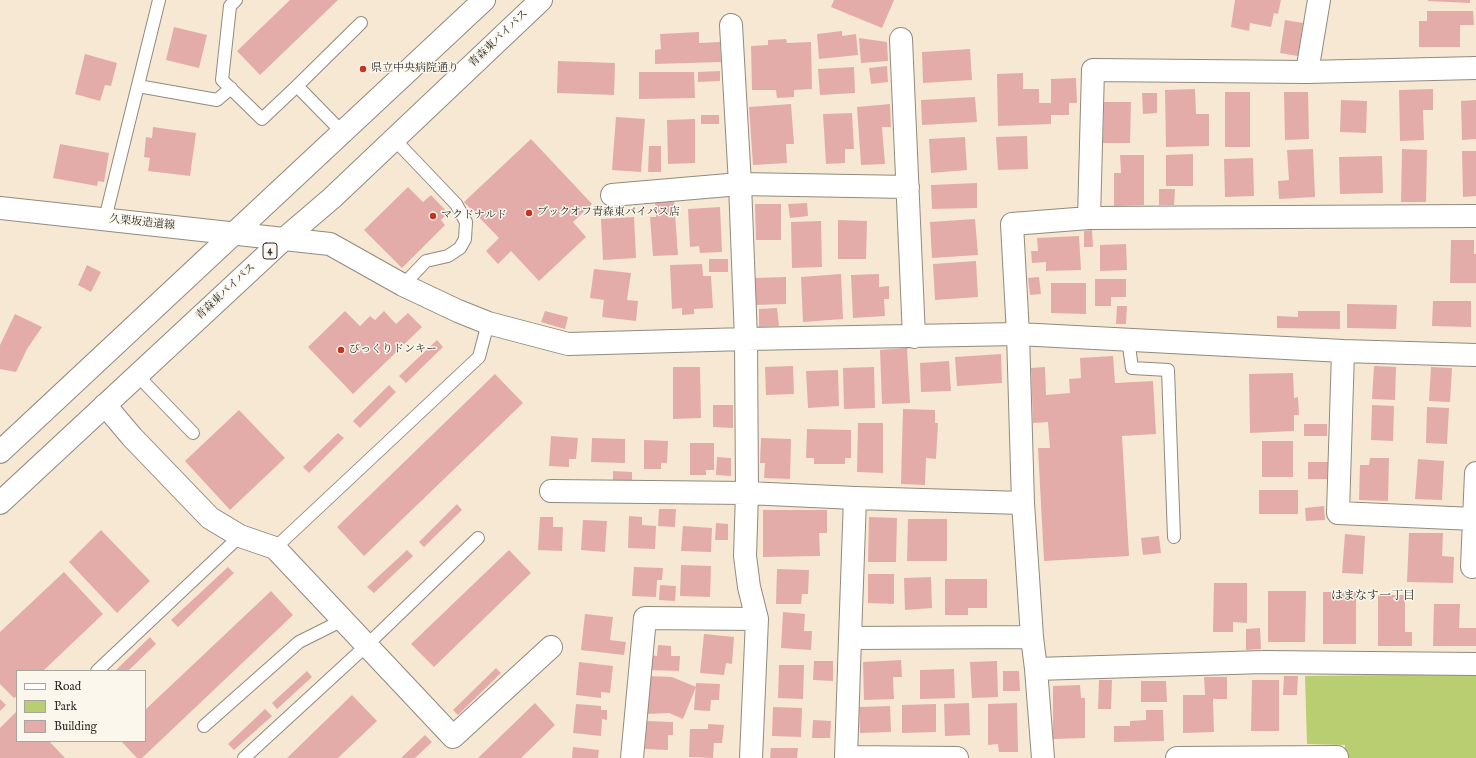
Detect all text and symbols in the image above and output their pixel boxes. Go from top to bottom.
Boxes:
street label: 青森東バイパス [467,8,531,70]
place label: 県立中央病院通り [371,62,459,76]
marker: 県立中央病院通り [358,64,368,74]
place label: ブックオフ青森東バイパス店 [537,206,680,220]
marker: ブックオフ青森東バイパス店 [524,208,534,218]
place label: マクドナルド [441,209,507,223]
marker: マクドナルド [428,211,438,221]
street label: 久栗坂造道線 [108,213,176,233]
road number: 4 [263,243,277,259]
street label: 青森東バイパス [193,261,259,323]
place label: びっくりドンキー [349,343,437,357]
marker: びっくりドンキー [336,345,346,355]
district label: はまなす一丁目 [1331,590,1415,604]
legend [16,670,146,742]
text: Road [54,679,81,694]
text: Park [54,699,77,714]
text: Building [54,719,97,734]

